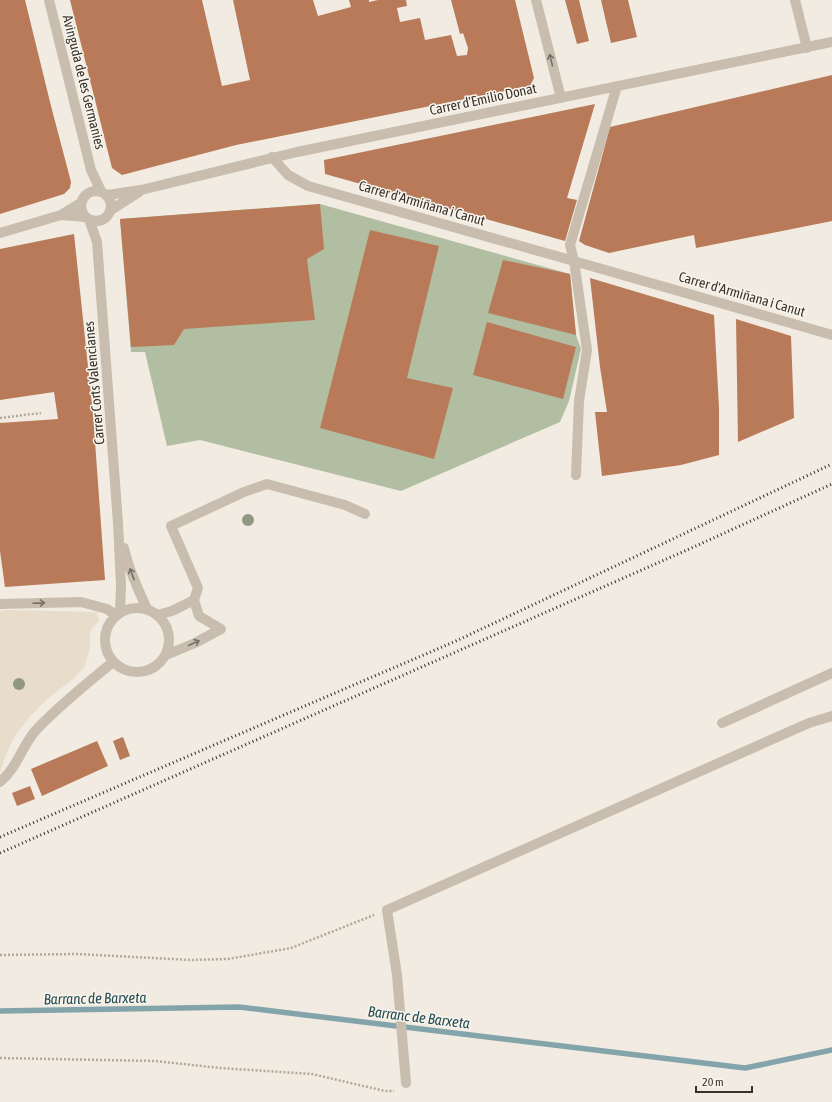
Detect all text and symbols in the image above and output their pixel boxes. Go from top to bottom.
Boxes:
street label: Avinguda de les Germanies [60,13,108,151]
one-way arrow [547,54,555,67]
street label: Carrer d'Emilio Donat [428,80,538,118]
street label: Carrer d'Armiñana i Canut [357,177,487,229]
street label: Carrer d'Armiñana i Canut [677,268,807,320]
street label: Carrer Corts Valencianes [81,321,107,445]
one-way arrow [127,568,135,580]
one-way arrow [32,599,45,607]
one-way arrow [188,639,200,646]
water label: Barranc de Barxeta [44,989,147,1007]
water label: Barranc de Barxeta [367,1002,471,1032]
scale bar [696,1068,752,1094]
text: 20 m [702,1075,724,1089]

